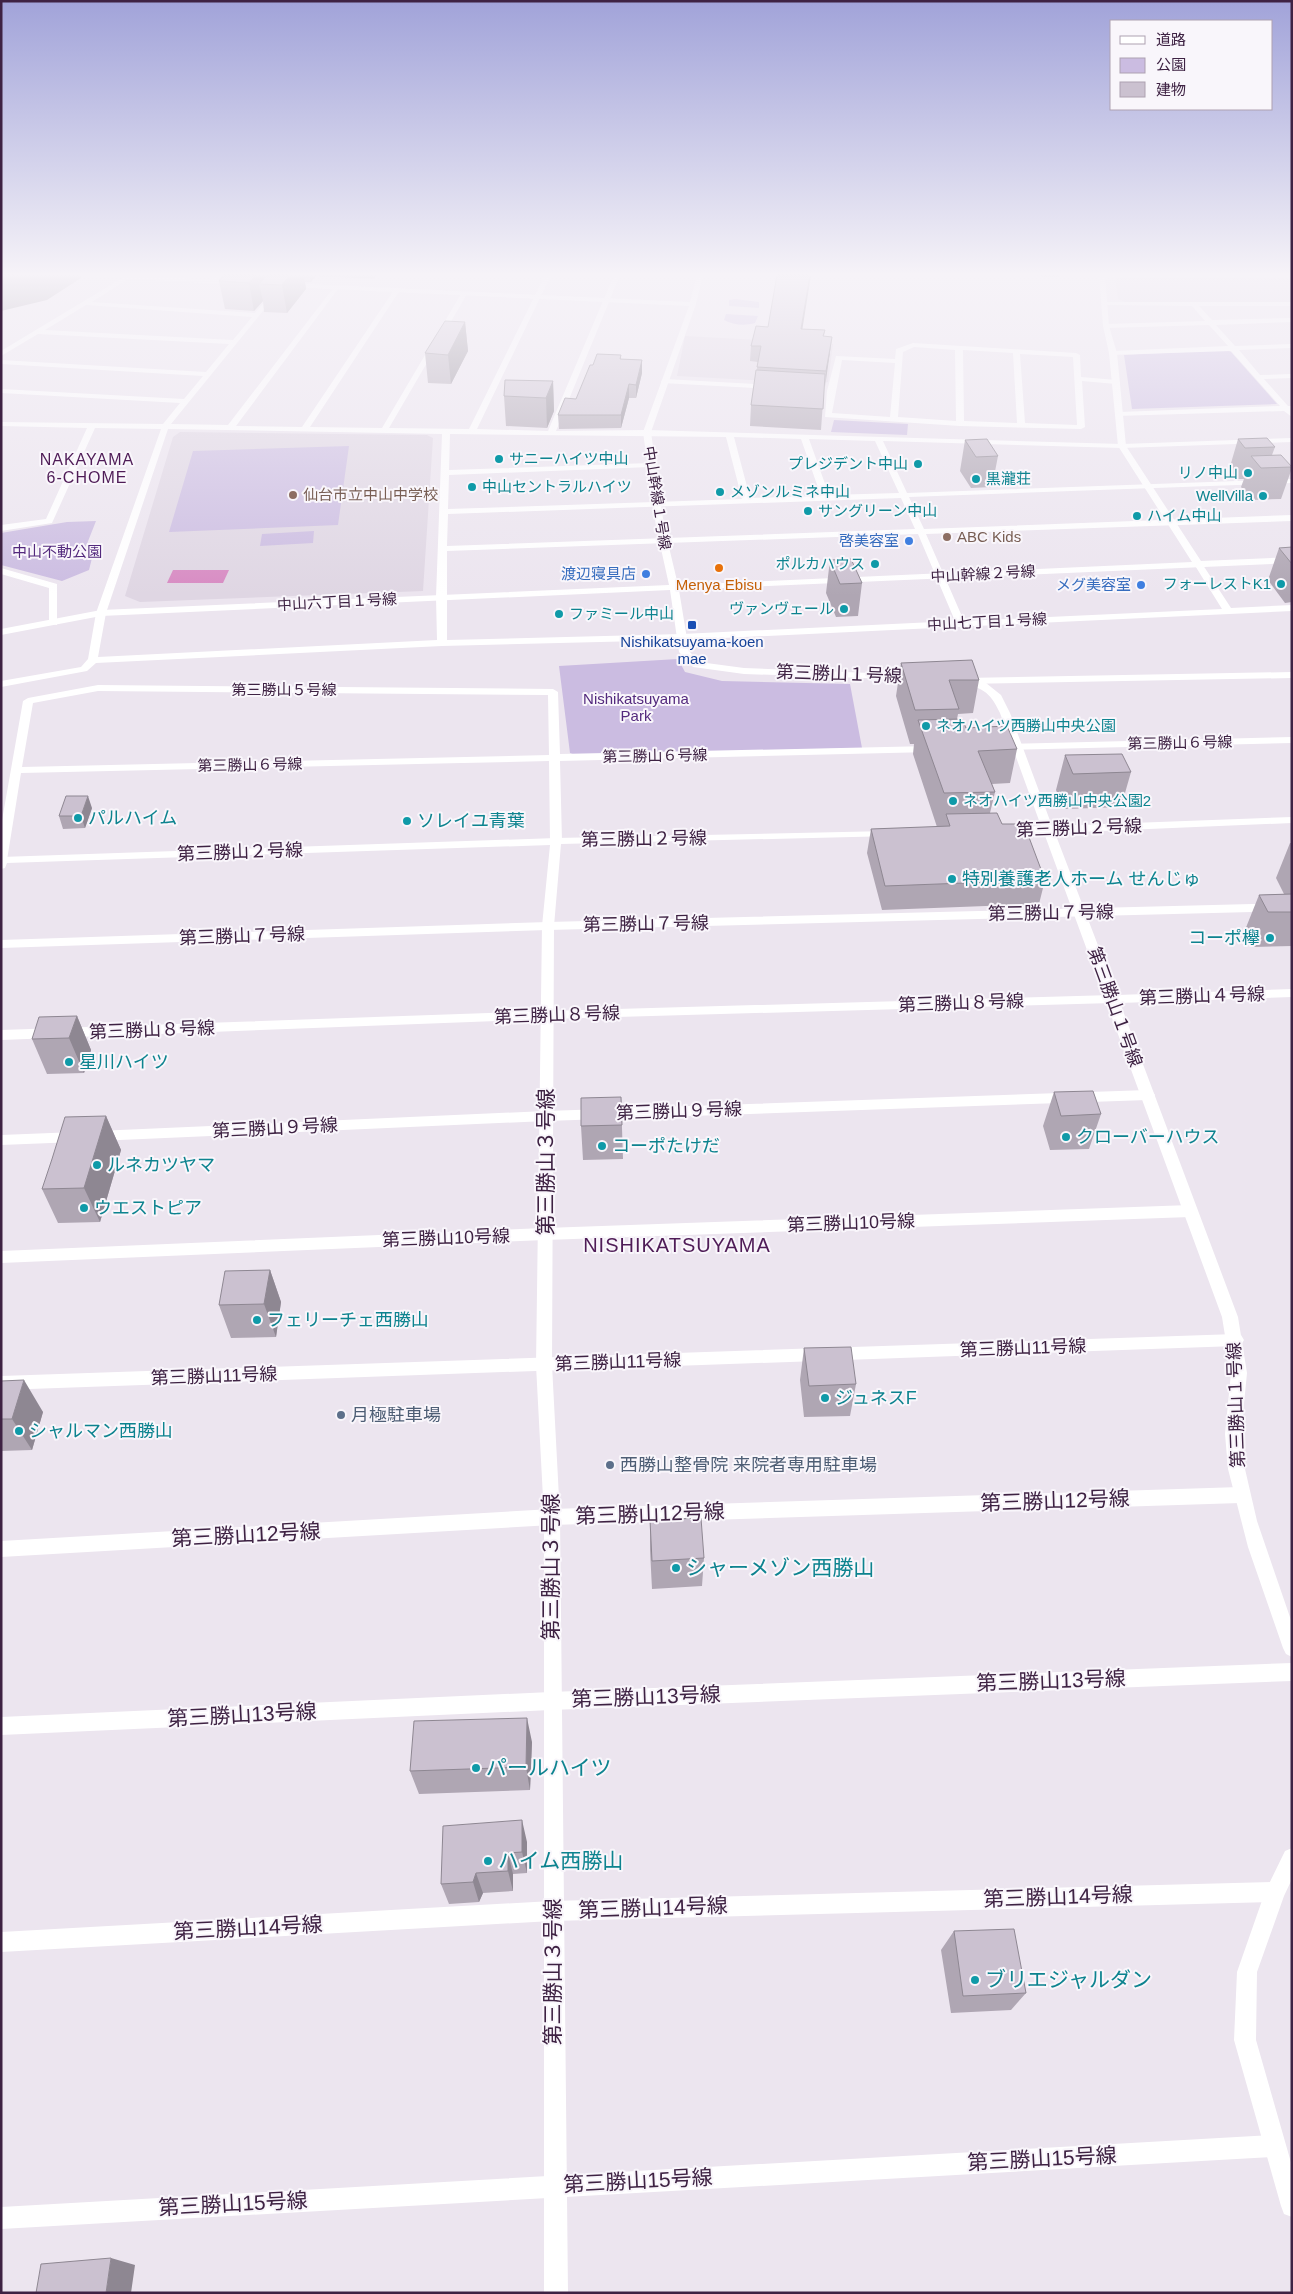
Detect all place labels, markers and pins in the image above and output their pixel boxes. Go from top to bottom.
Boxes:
place label: サニーハイツ中山 [509,450,628,467]
marker: サニーハイツ中山 [493,453,505,465]
place label: プレジデント中山 [788,455,908,472]
marker: プレジデント中山 [912,458,924,470]
place label: リノ中山 [1178,464,1238,481]
marker: リノ中山 [1242,467,1254,479]
place label: 黒瀧荘 [986,470,1031,487]
marker: 黒瀧荘 [970,473,982,485]
place label: 中山セントラルハイツ [482,478,632,495]
marker: 中山セントラルハイツ [466,481,478,493]
place label: メゾンルミネ中山 [730,483,850,500]
place label: 仙台市立中山中学校 [303,486,438,503]
marker: メゾンルミネ中山 [714,486,726,498]
place label: WellVilla [1196,487,1254,504]
marker: 仙台市立中山中学校 [287,489,299,501]
marker: WellVilla [1257,490,1269,502]
place label: サングリーン中山 [818,502,937,519]
marker: サングリーン中山 [802,505,814,517]
place label: ハイム中山 [1147,507,1221,524]
marker: ハイム中山 [1131,510,1143,522]
place label: ABC Kids [957,528,1021,545]
marker: ABC Kids [941,531,953,543]
place label: 啓美容室 [839,532,899,549]
marker: 啓美容室 [903,535,915,547]
place label: ポルカハウス [775,555,865,572]
marker: ポルカハウス [869,558,881,570]
marker: Menya Ebisu [713,562,725,574]
place label: 渡辺寝具店 [561,565,636,582]
marker: 渡辺寝具店 [640,568,652,580]
place label: フォーレストK1 [1163,575,1271,592]
place label: Menya Ebisu [676,576,762,593]
place label: メグ美容室 [1056,576,1131,593]
marker: フォーレストK1 [1275,578,1287,590]
marker: メグ美容室 [1135,579,1147,591]
place label: ヴァンヴェール [729,600,834,617]
marker: ヴァンヴェール [838,603,850,615]
place label: ファミール中山 [569,605,674,622]
marker: ファミール中山 [553,608,565,620]
marker: Nishikatsuyama-koen mae [686,619,698,631]
place label: Nishikatsuyama-koen mae [620,633,764,667]
place label: ネオハイツ西勝山中央公園 [936,717,1116,734]
marker: ネオハイツ西勝山中央公園 [920,720,932,732]
place label: ネオハイツ西勝山中央公園2 [963,792,1151,809]
marker: ネオハイツ西勝山中央公園2 [947,795,959,807]
place label: パルハイム [88,808,177,828]
place label: ソレイユ青葉 [417,811,525,831]
marker: パルハイム [72,812,84,824]
marker: ソレイユ青葉 [401,815,413,827]
place label: 特別養護老人ホーム せんじゅ [962,869,1200,889]
marker: 特別養護老人ホーム せんじゅ [946,873,958,885]
place label: コーポ欅 [1188,928,1260,948]
marker: コーポ欅 [1264,932,1276,944]
place label: 星川ハイツ [79,1052,169,1072]
marker: 星川ハイツ [63,1056,75,1068]
place label: クローバーハウス [1076,1127,1219,1147]
marker: クローバーハウス [1060,1131,1072,1143]
place label: コーポたけだ [612,1136,720,1156]
marker: コーポたけだ [596,1140,608,1152]
place label: ルネカツヤマ [107,1155,215,1175]
marker: ルネカツヤマ [91,1159,103,1171]
place label: ウエストピア [94,1198,202,1218]
marker: ウエストピア [78,1202,90,1214]
place label: フェリーチェ西勝山 [267,1310,429,1330]
marker: フェリーチェ西勝山 [251,1314,263,1326]
place label: ジュネスF [835,1388,917,1408]
marker: ジュネスF [819,1392,831,1404]
place label: 月極駐車場 [351,1405,441,1425]
marker: 月極駐車場 [335,1409,347,1421]
place label: シャルマン西勝山 [29,1421,173,1441]
marker: シャルマン西勝山 [13,1425,25,1437]
place label: 西勝山整骨院 来院者専用駐車場 [620,1455,877,1475]
marker: 西勝山整骨院 来院者専用駐車場 [604,1459,616,1471]
place label: シャーメゾン西勝山 [686,1556,874,1579]
marker: シャーメゾン西勝山 [670,1562,682,1574]
place label: パールハイツ [486,1756,612,1779]
marker: パールハイツ [470,1762,482,1774]
place label: ハイム西勝山 [498,1849,623,1872]
marker: ハイム西勝山 [482,1855,494,1867]
place label: ブリエジャルダン [985,1968,1152,1991]
marker: ブリエジャルダン [969,1974,981,1986]

